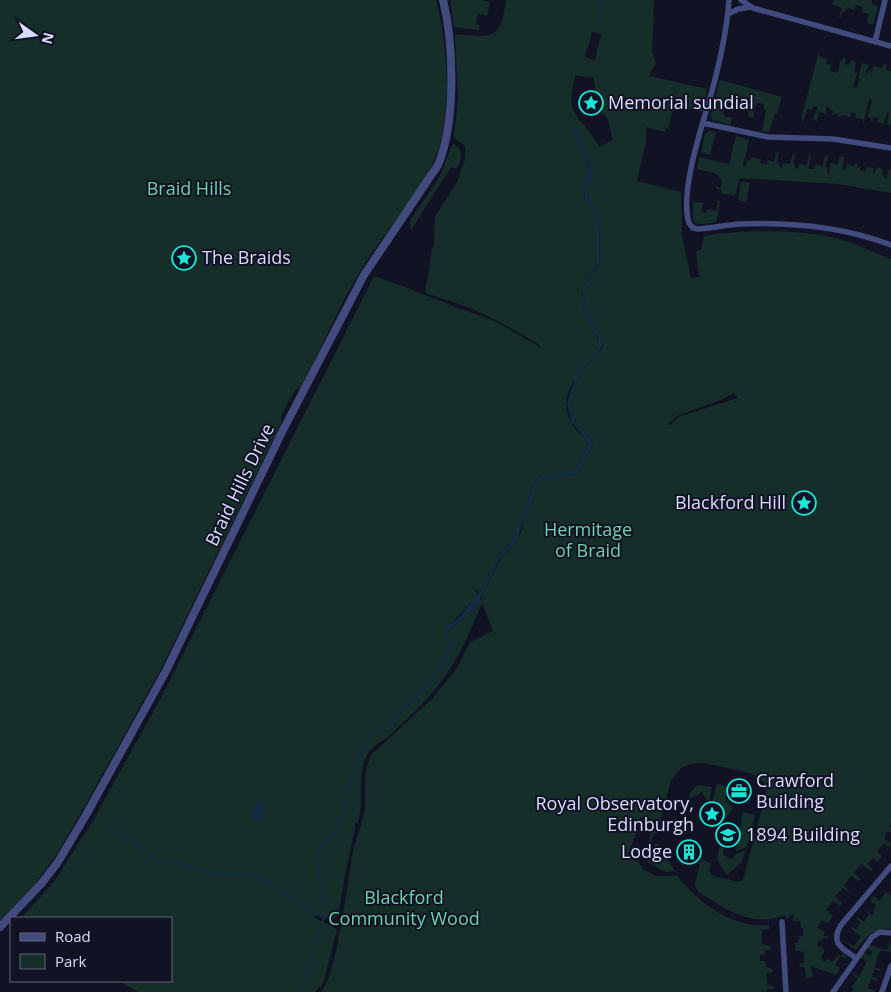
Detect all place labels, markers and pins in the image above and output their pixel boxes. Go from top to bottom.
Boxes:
place icon: Memorial sundial [578,90,604,116]
place label: Memorial sundial [608,90,754,114]
place icon: The Braids [171,245,197,271]
place label: The Braids [202,245,291,269]
place label: Blackford Hill [675,490,786,514]
place icon: Blackford Hill [791,490,817,516]
place label: Crawford Building [756,768,834,813]
office icon: Crawford Building [726,778,752,804]
place label: Royal Observatory, Edinburgh [535,791,694,836]
place icon: Royal Observatory, Edinburgh [699,801,725,827]
school or university icon: 1894 Building [715,822,741,848]
place label: 1894 Building [746,822,860,846]
place label: Lodge [621,839,672,863]
building icon: Lodge [676,839,702,865]

